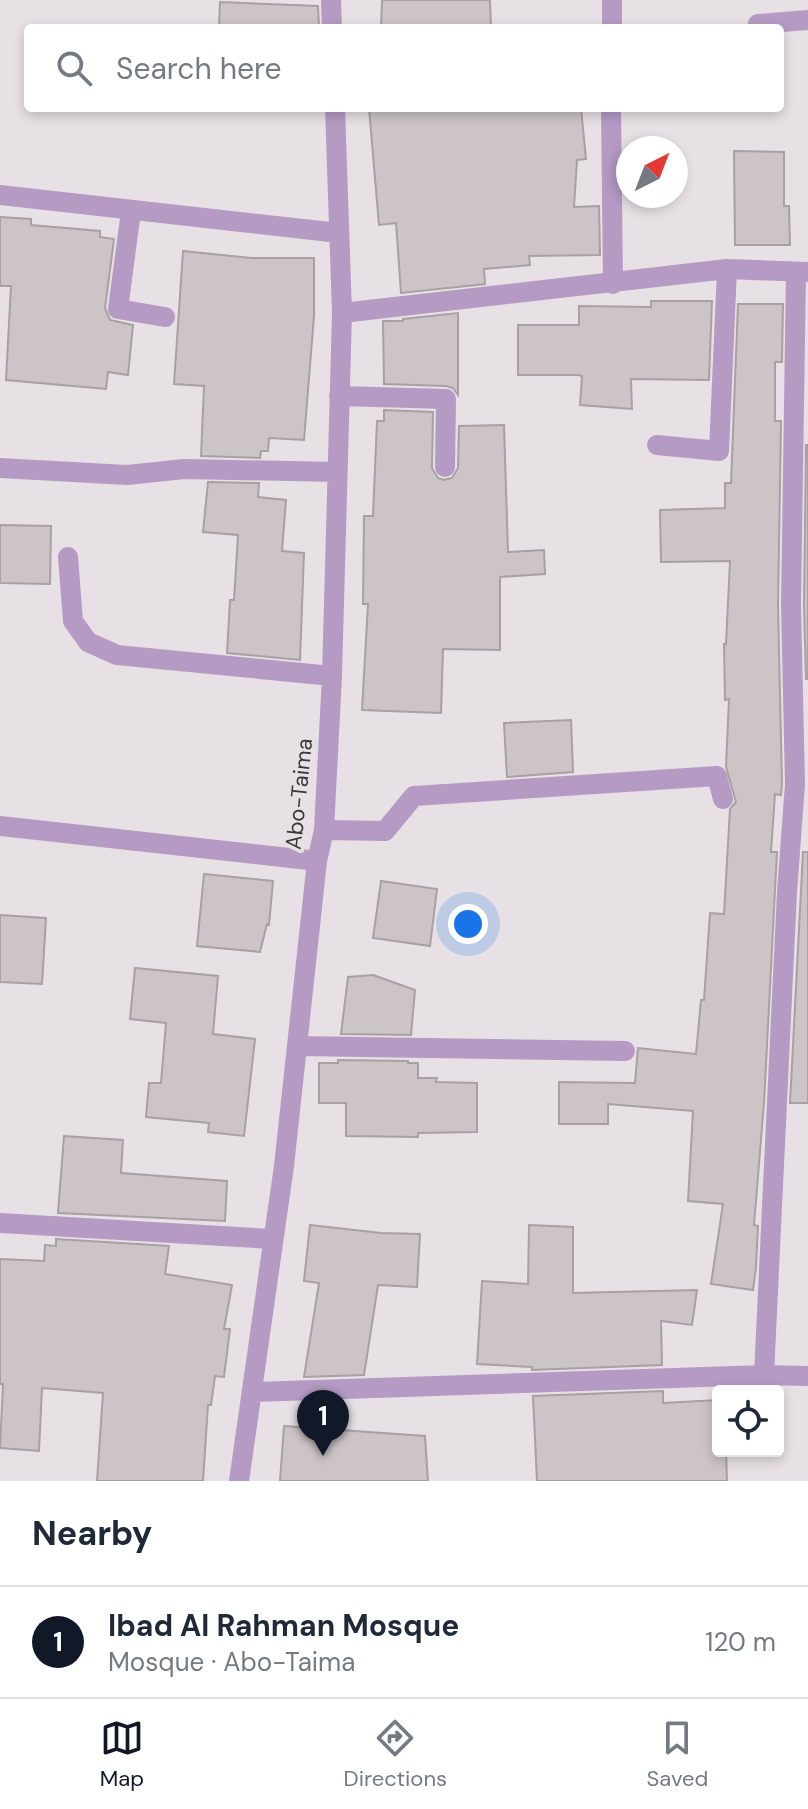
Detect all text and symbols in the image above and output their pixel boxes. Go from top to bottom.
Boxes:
search box [24,24,784,112]
icon: search [52,46,96,90]
text: Search here [116,49,282,88]
north arrow [616,136,688,208]
street label: Abo-Taima [279,737,319,851]
your location [448,904,488,944]
map controls [712,1385,784,1457]
button: locate [712,1385,784,1457]
pin: 1 [297,1390,349,1456]
text: Nearby [32,1511,152,1556]
text: Ibad Al Rahman Mosque [108,1606,459,1645]
text: 1 [53,1625,63,1659]
text: 120 m [705,1625,776,1659]
text: Mosque · Abo-Taima [108,1645,355,1679]
tab: Map [100,1716,144,1793]
tab: Directions [344,1716,447,1793]
tab: Saved [647,1716,708,1793]

